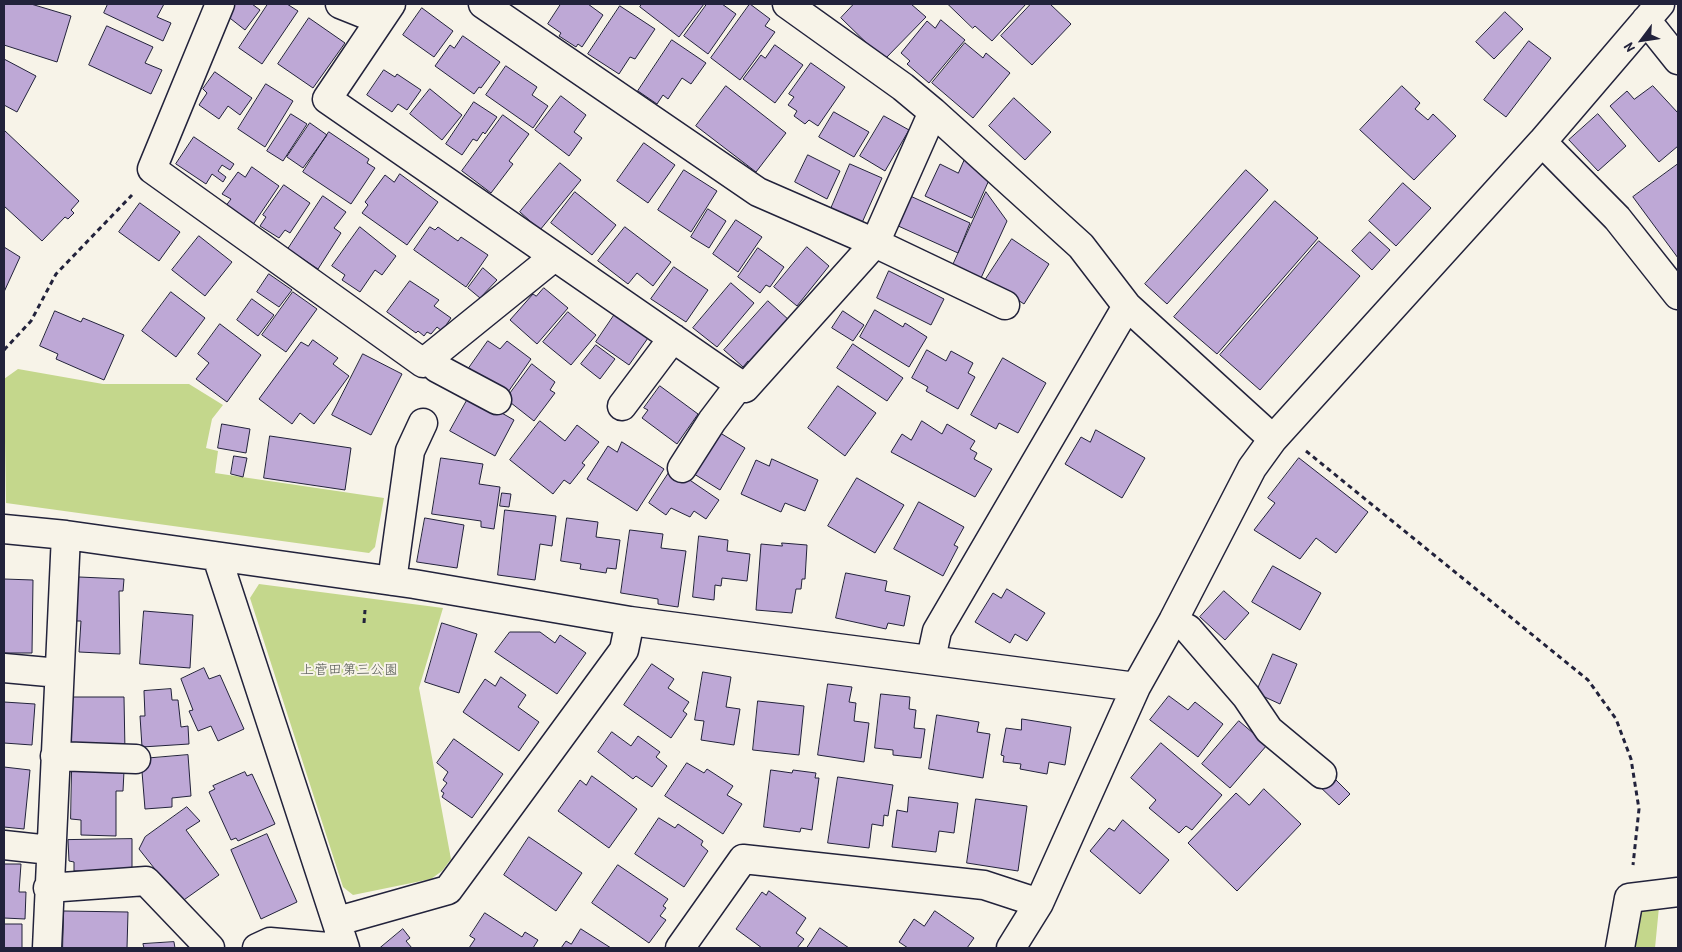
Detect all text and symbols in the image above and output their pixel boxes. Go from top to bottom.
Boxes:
north arrow [1617,15,1667,65]
text: N [1619,40,1639,56]
park label: 上菅田第三公園 [300,662,398,678]

